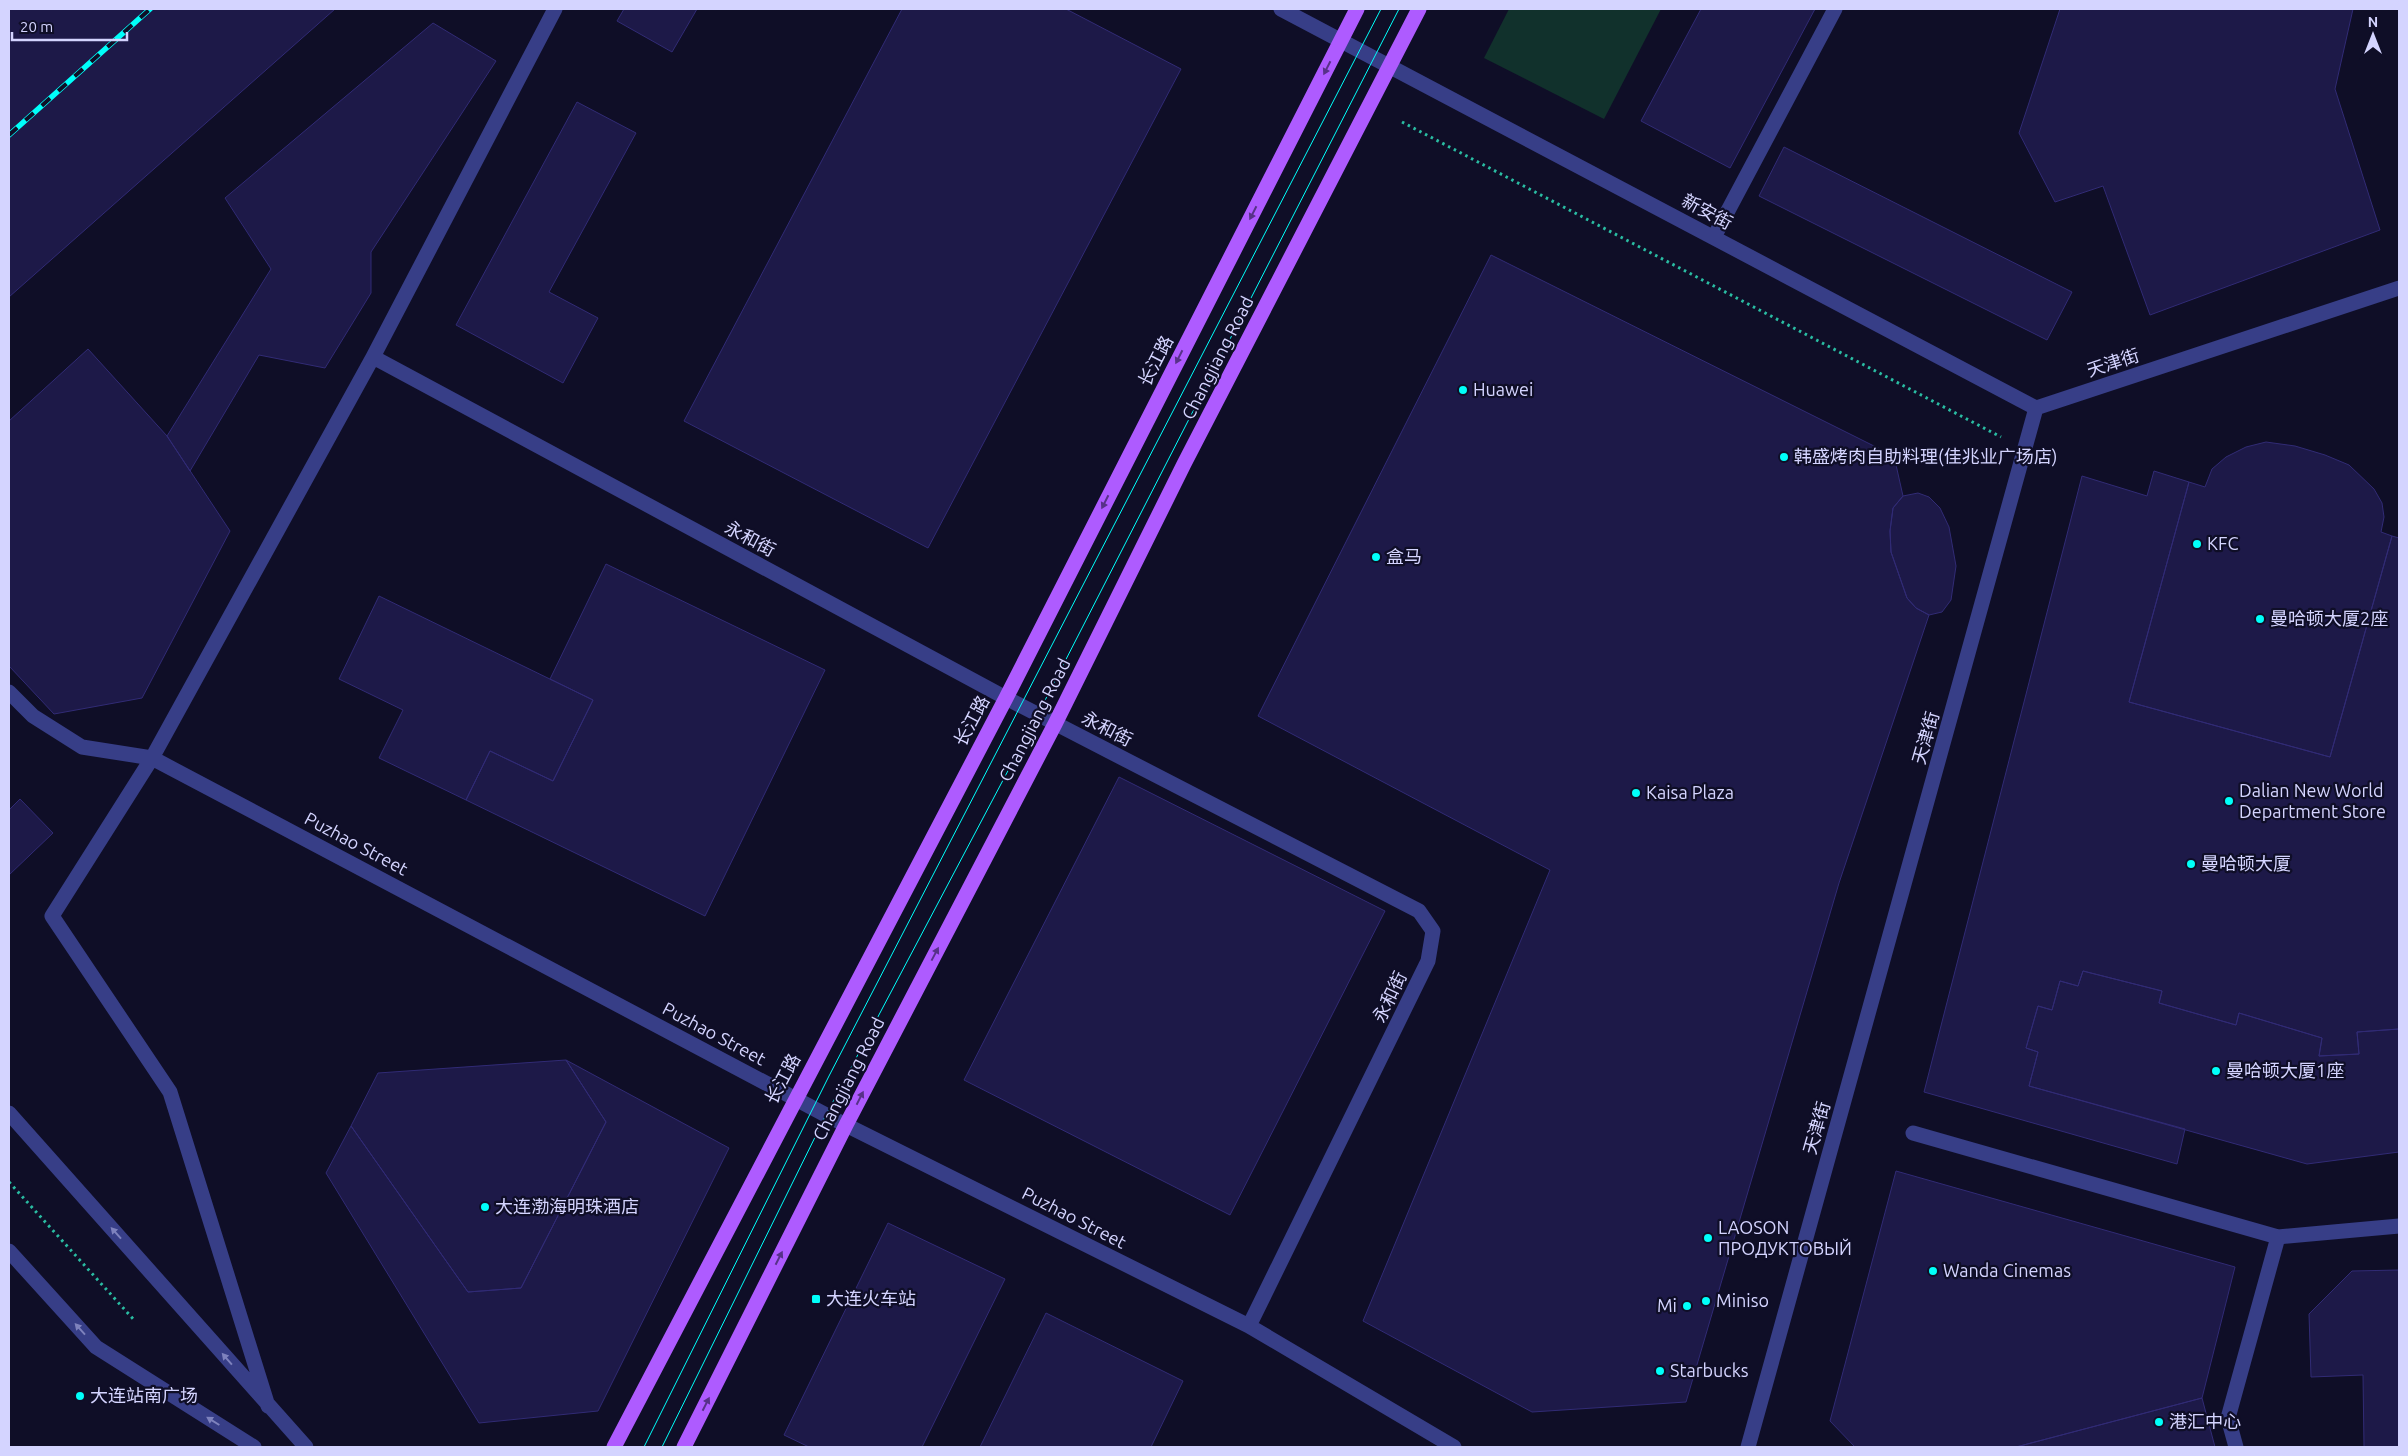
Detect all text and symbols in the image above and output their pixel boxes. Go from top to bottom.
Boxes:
scale bar [12,10,128,42]
north arrow [2348,10,2398,60]
text: N [2368,14,2378,30]
text: 20 m [20,18,53,35]
one-way arrow [1323,61,1331,75]
street label: 新安街 [1679,190,1736,233]
one-way arrow [1249,205,1257,220]
street label: Changjiang Road [1177,293,1257,422]
street label: 长江路 [1134,332,1176,389]
street label: 天津街 [2084,344,2141,380]
one-way arrow [1175,350,1183,365]
place label: Huawei [1473,379,1533,399]
marker: Huawei [1457,384,1469,396]
place label: 韩盛烤肉自助料理(佳兆业广场店) [1794,446,2057,467]
marker: 韩盛烤肉自助料理(佳兆业广场店) [1778,451,1790,463]
one-way arrow [1101,495,1109,509]
street label: 永和街 [722,517,779,560]
place label: KFC [2207,533,2238,553]
marker: KFC [2191,538,2203,550]
place label: 盒马 [1386,546,1422,566]
marker: 盒马 [1370,551,1382,563]
place label: 曼哈顿大厦2座 [2270,608,2388,628]
marker: 曼哈顿大厦2座 [2254,613,2266,625]
street label: Changjiang Road [994,655,1074,784]
street label: 长江路 [950,692,993,749]
street label: 永和街 [1079,707,1136,749]
street label: 天津街 [1908,709,1942,766]
place label: Dalian New World Department Store [2239,780,2386,821]
place label: Kaisa Plaza [1646,782,1734,802]
marker: Kaisa Plaza [1630,787,1642,799]
marker: Dalian New World Department Store [2223,795,2235,807]
street label: Puzhao Street [302,808,411,879]
place label: 曼哈顿大厦 [2201,853,2291,873]
marker: 曼哈顿大厦 [2185,858,2197,870]
one-way arrow [931,946,939,961]
street label: 永和街 [1368,968,1410,1025]
street label: Puzhao Street [660,998,769,1069]
street label: Changjiang Road [808,1014,888,1143]
street label: 长江路 [761,1050,804,1107]
place label: 曼哈顿大厦1座 [2226,1060,2344,1080]
marker: 曼哈顿大厦1座 [2210,1065,2222,1077]
one-way arrow [856,1090,864,1105]
street label: 天津街 [1799,1099,1833,1156]
street label: Puzhao Street [1019,1182,1130,1252]
place label: 大连渤海明珠酒店 [495,1196,639,1216]
marker: 大连渤海明珠酒店 [479,1201,491,1213]
place label: LAOSON ПРОДУКТОВЫЙ [1718,1217,1852,1258]
one-way arrow [110,1227,122,1239]
marker: LAOSON ПРОДУКТОВЫЙ [1702,1232,1714,1244]
one-way arrow [775,1251,783,1265]
place label: Wanda Cinemas [1943,1260,2071,1280]
marker: Wanda Cinemas [1927,1265,1939,1277]
place label: 大连火车站 [826,1288,916,1308]
place label: Miniso [1716,1290,1769,1310]
marker: 大连火车站 [810,1293,822,1305]
place label: Mi [1657,1295,1677,1315]
marker: Miniso [1700,1295,1712,1307]
marker: Mi [1681,1300,1693,1312]
one-way arrow [74,1324,86,1336]
one-way arrow [221,1352,232,1365]
place label: Starbucks [1670,1360,1749,1380]
marker: Starbucks [1654,1365,1666,1377]
place label: 大连站南广场 [90,1385,198,1405]
marker: 大连站南广场 [74,1390,86,1402]
one-way arrow [702,1396,710,1411]
place label: 港汇中心 [2169,1411,2241,1431]
one-way arrow [206,1416,220,1426]
marker: 港汇中心 [2153,1416,2165,1428]

